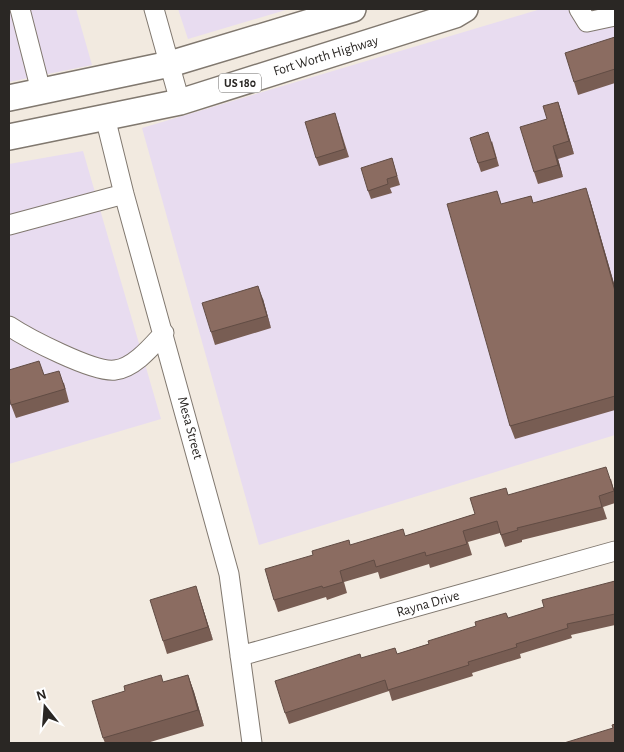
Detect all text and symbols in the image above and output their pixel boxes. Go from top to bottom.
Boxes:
street label: Fort Worth Highway [272,33,380,79]
road number: US 180 [219,74,261,92]
street label: Mesa Street [175,395,205,461]
street label: Rayna Drive [395,588,461,620]
north arrow [20,682,70,732]
text: N [35,687,48,704]

